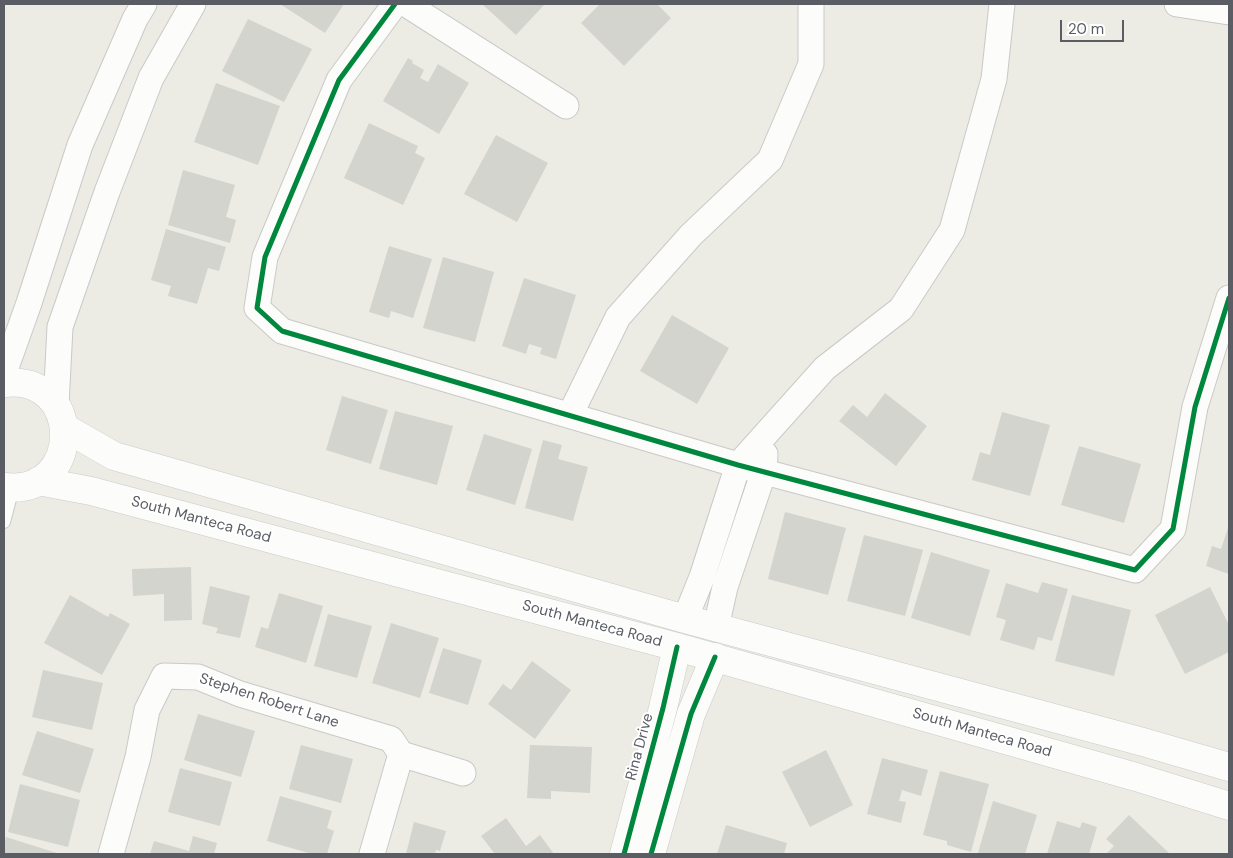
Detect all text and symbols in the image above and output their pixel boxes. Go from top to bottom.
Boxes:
scale bar [1063,10,1127,42]
text: 20 m [1068,19,1104,39]
street label: South Manteca Road [129,493,273,547]
street label: South Manteca Road [520,597,664,651]
street label: Stephen Robert Lane [197,670,341,732]
street label: South Manteca Road [910,705,1054,761]
street label: Rina Drive [622,711,658,783]

